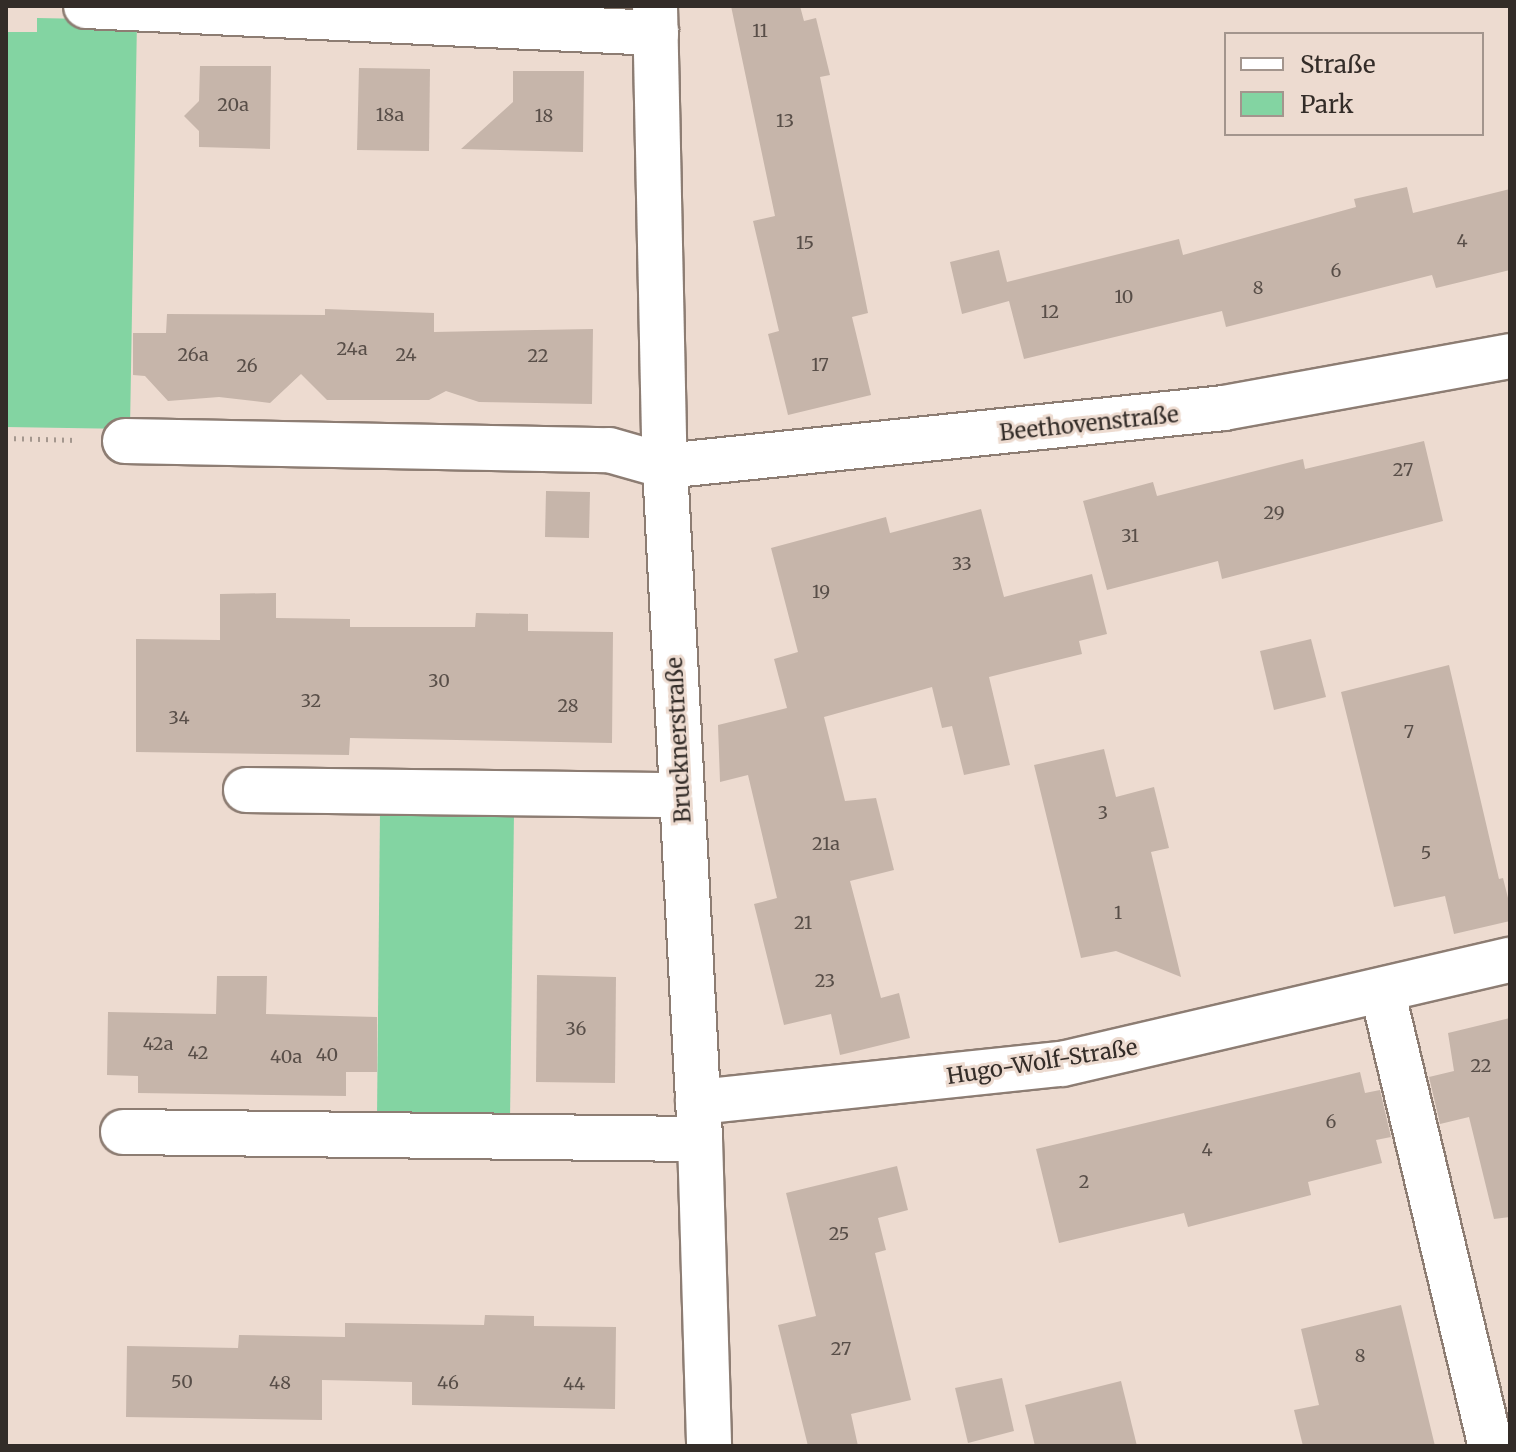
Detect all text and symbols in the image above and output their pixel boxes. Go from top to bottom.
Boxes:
house number: 11 [752,20,768,42]
legend [1224,32,1484,136]
text: Straße [1300,49,1375,80]
text: Park [1300,89,1353,120]
house number: 20a [217,94,249,116]
house number: 18a [376,104,404,126]
house number: 18 [535,105,553,127]
house number: 13 [776,110,794,132]
house number: 4 [1456,230,1468,252]
house number: 15 [796,232,814,254]
house number: 6 [1331,260,1341,282]
house number: 8 [1253,277,1263,299]
house number: 10 [1115,286,1133,308]
house number: 12 [1041,301,1059,323]
house number: 24a [336,338,368,360]
house number: 26a [177,344,209,366]
house number: 24 [395,344,417,366]
house number: 22 [527,345,549,367]
house number: 17 [811,354,829,376]
house number: 26 [236,355,258,377]
street label: Beethovenstraße [998,401,1180,447]
house number: 27 [1393,459,1413,481]
house number: 29 [1263,502,1285,524]
house number: 31 [1121,525,1139,547]
house number: 33 [952,553,972,575]
house number: 19 [812,581,830,603]
street label: Brucknerstraße [661,656,697,824]
house number: 30 [428,670,450,692]
house number: 32 [301,690,321,712]
house number: 28 [557,695,579,717]
house number: 34 [168,707,190,729]
house number: 7 [1404,721,1414,743]
house number: 3 [1098,802,1108,824]
house number: 21a [812,833,840,855]
house number: 5 [1421,842,1431,864]
house number: 1 [1114,902,1122,924]
house number: 21 [794,912,812,934]
house number: 23 [815,970,835,992]
house number: 36 [566,1018,586,1040]
house number: 42a [143,1033,173,1055]
street label: Hugo-Wolf-Straße [945,1034,1139,1090]
house number: 42 [188,1042,208,1064]
house number: 40 [316,1044,338,1066]
house number: 40a [270,1046,302,1068]
house number: 22 [1470,1055,1492,1077]
house number: 6 [1326,1111,1336,1133]
house number: 4 [1201,1139,1213,1161]
house number: 2 [1079,1171,1089,1193]
house number: 25 [829,1223,849,1245]
house number: 27 [831,1338,851,1360]
house number: 8 [1355,1345,1365,1367]
house number: 50 [171,1371,193,1393]
house number: 48 [269,1372,291,1394]
house number: 46 [437,1372,459,1394]
house number: 44 [563,1373,585,1395]

